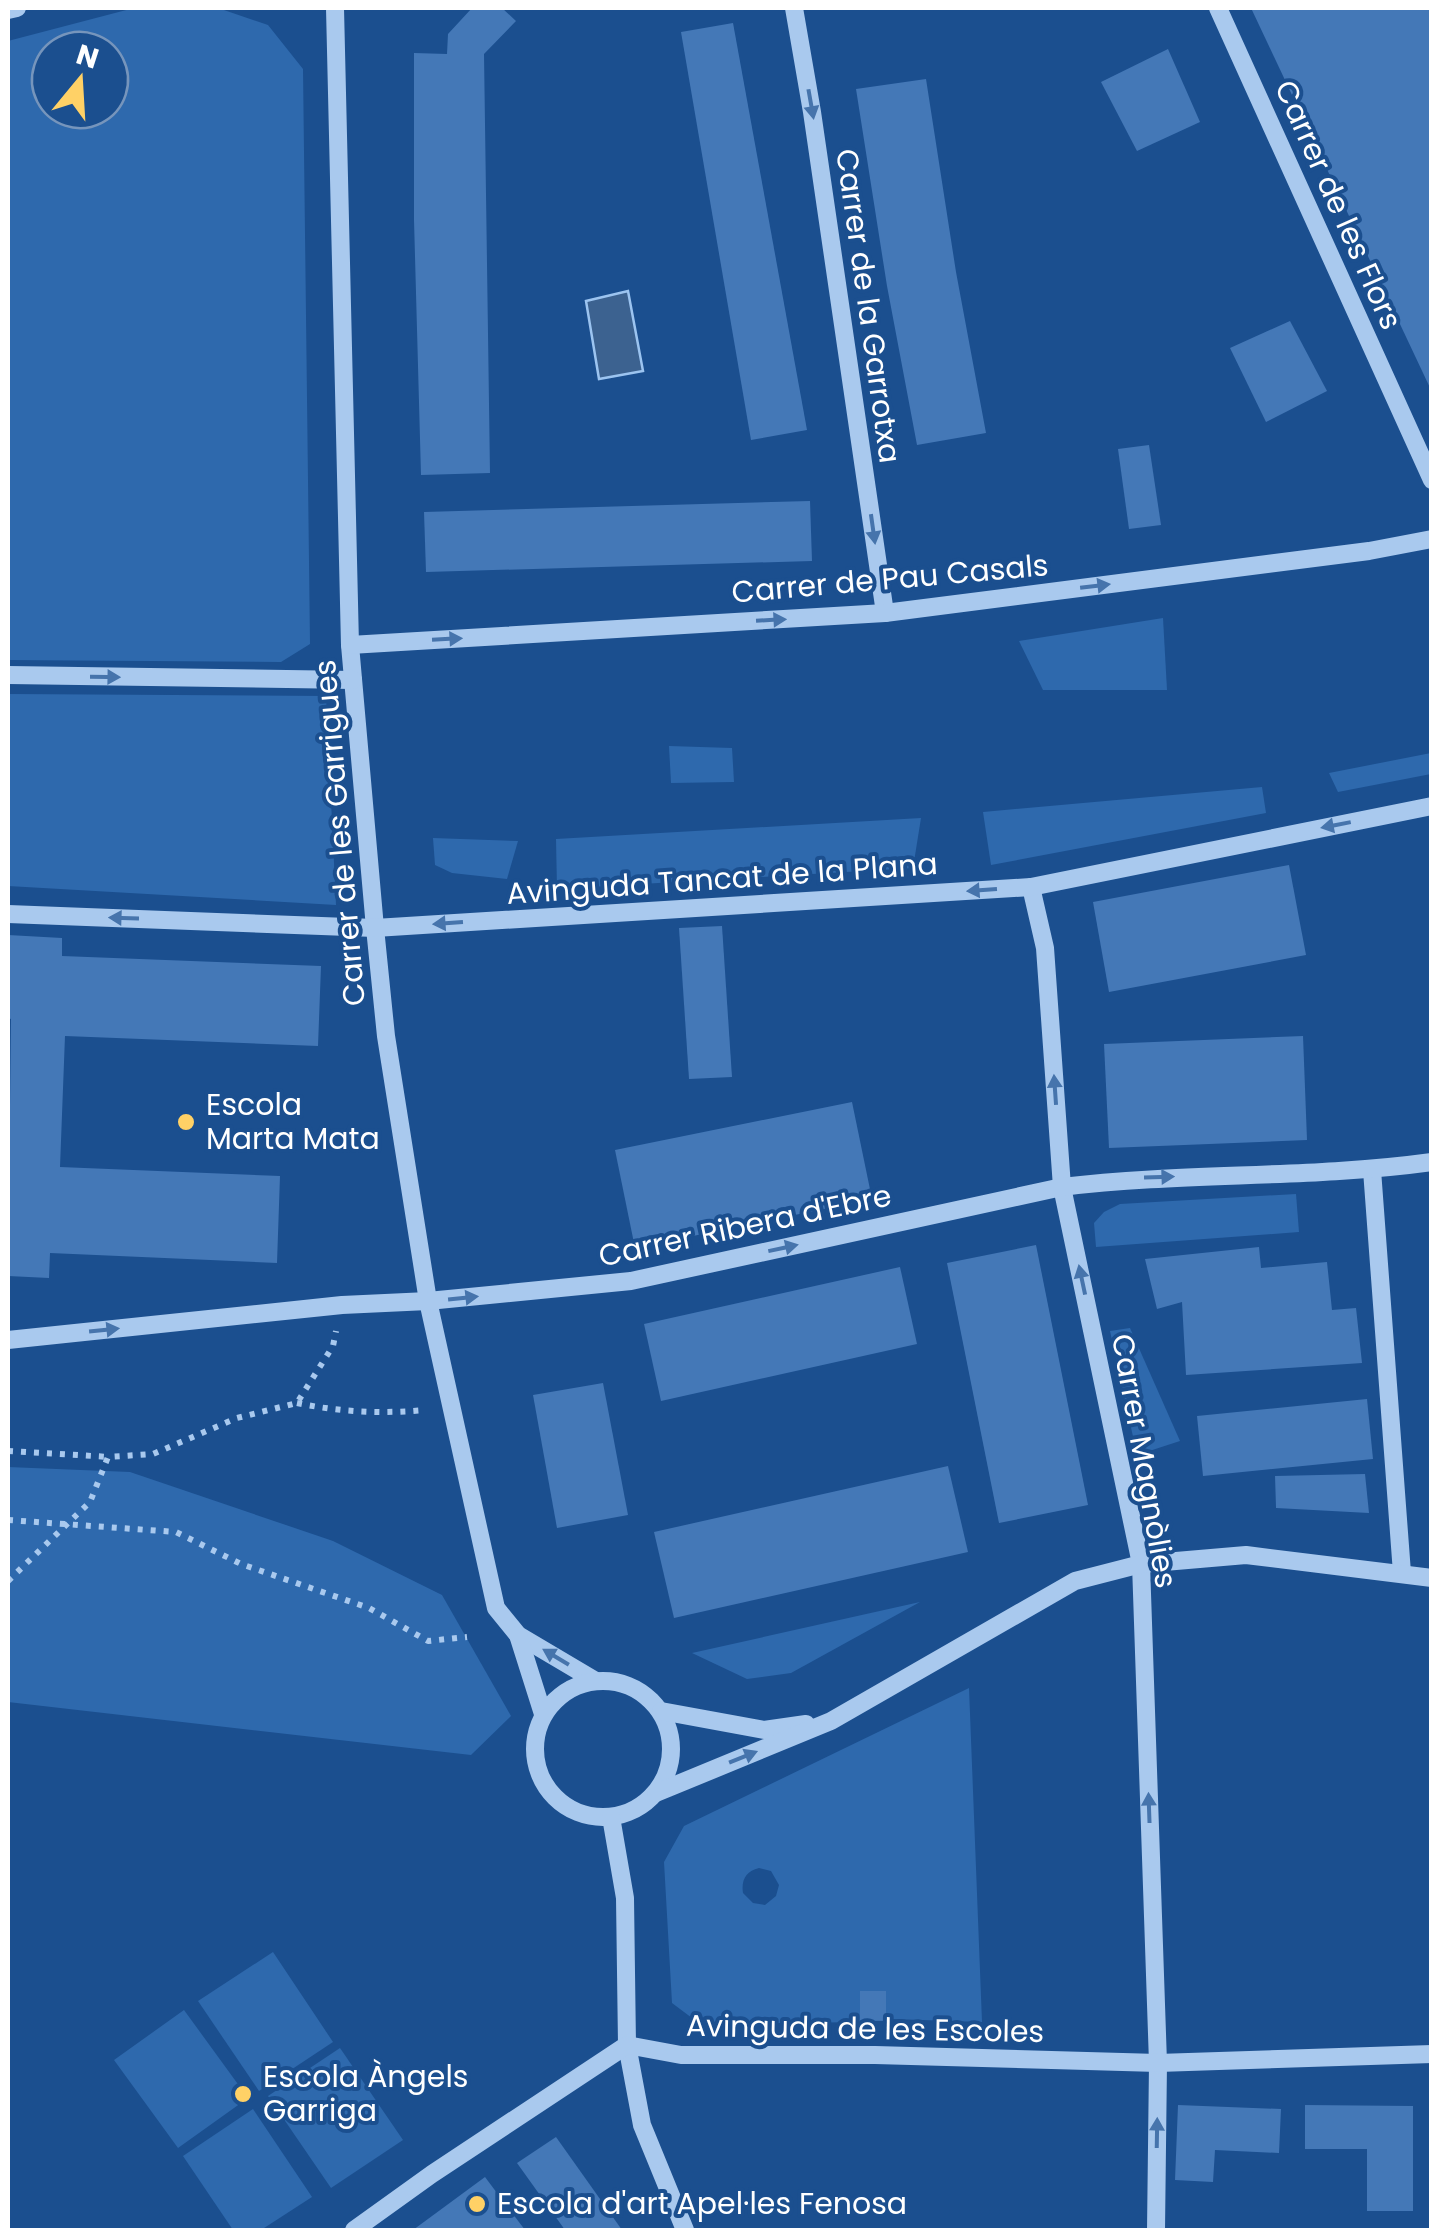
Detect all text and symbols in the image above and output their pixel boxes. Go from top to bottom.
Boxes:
north arrow [30,30,130,130]
text: N [72,35,104,78]
street label: Carrer de les Flors [1264,73,1413,336]
one-way arrow [804,88,819,120]
street label: Carrer de la Garrotxa [825,146,912,466]
one-way arrow [865,514,881,545]
street label: Carrer de Pau Casals [730,543,1050,614]
one-way arrow [1079,578,1111,594]
one-way arrow [756,612,788,628]
one-way arrow [432,631,464,647]
street label: Carrer de les Garrigues [303,658,376,1008]
one-way arrow [89,669,121,685]
one-way arrow [1320,818,1351,834]
street label: Avinguda Tancat de la Plana [505,842,939,915]
one-way arrow [966,882,998,898]
one-way arrow [107,910,139,926]
one-way arrow [432,915,464,931]
one-way arrow [1047,1073,1063,1105]
place label: Escola Marta Mata [206,1083,380,1160]
marker: Escola Marta Mata [175,1111,197,1133]
one-way arrow [1144,1169,1176,1185]
street label: Carrer Ribera d'Ebre [595,1173,895,1278]
one-way arrow [768,1240,799,1255]
one-way arrow [1073,1264,1089,1295]
one-way arrow [447,1290,479,1306]
one-way arrow [89,1322,121,1338]
street label: Carrer Magnòlies [1101,1330,1188,1591]
one-way arrow [542,1649,570,1666]
one-way arrow [729,1749,758,1765]
one-way arrow [1141,1792,1157,1824]
street label: Avinguda de les Escoles [685,2004,1045,2053]
place label: Escola Àngels Garriga [263,2055,468,2132]
marker: Escola Àngels Garriga [232,2083,254,2105]
one-way arrow [1149,2117,1165,2149]
place label: Escola d'art Apel·les Fenosa [497,2182,907,2225]
marker: Escola d'art Apel·les Fenosa [466,2193,488,2215]

